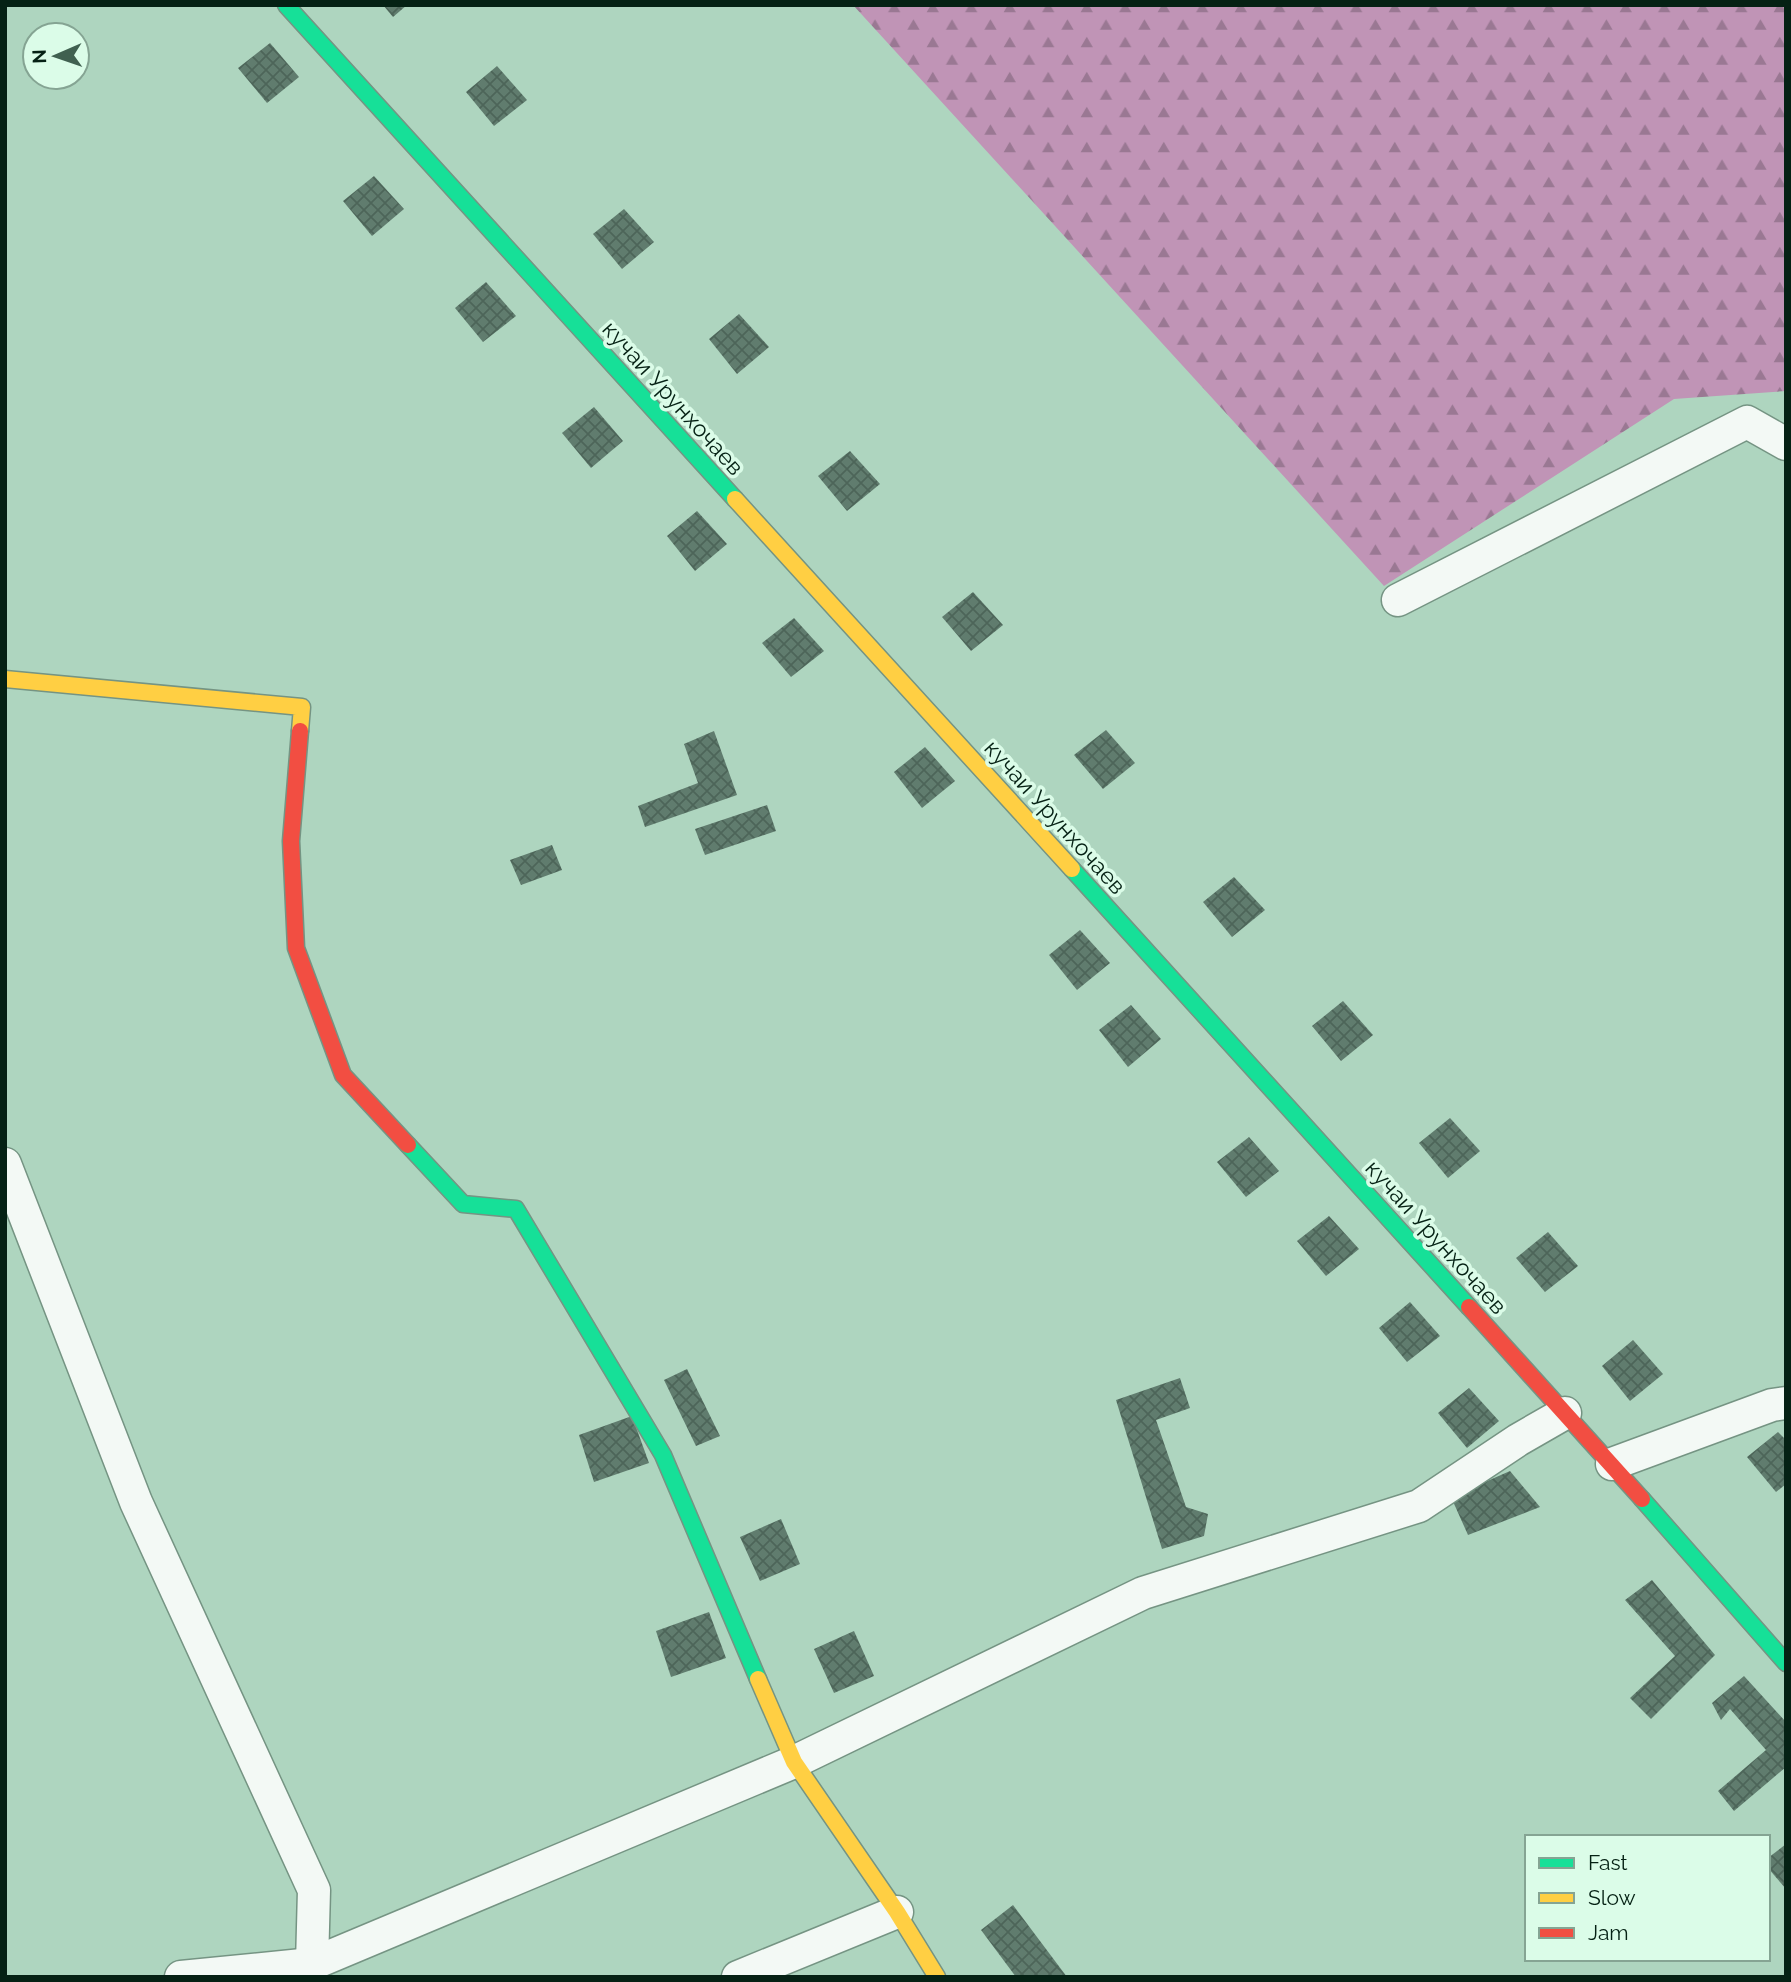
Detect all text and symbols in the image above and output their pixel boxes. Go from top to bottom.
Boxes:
north arrow [21,21,91,91]
text: N [28,49,50,64]
street label: кучаи Урунхочаев [597,315,750,480]
street label: кучаи Урунхочаев [979,734,1132,899]
street label: кучаи Урунхочаев [1360,1154,1513,1319]
legend [1525,1835,1770,1961]
text: Fast [1588,1850,1628,1875]
text: Slow [1588,1885,1636,1910]
text: Jam [1588,1920,1629,1945]

